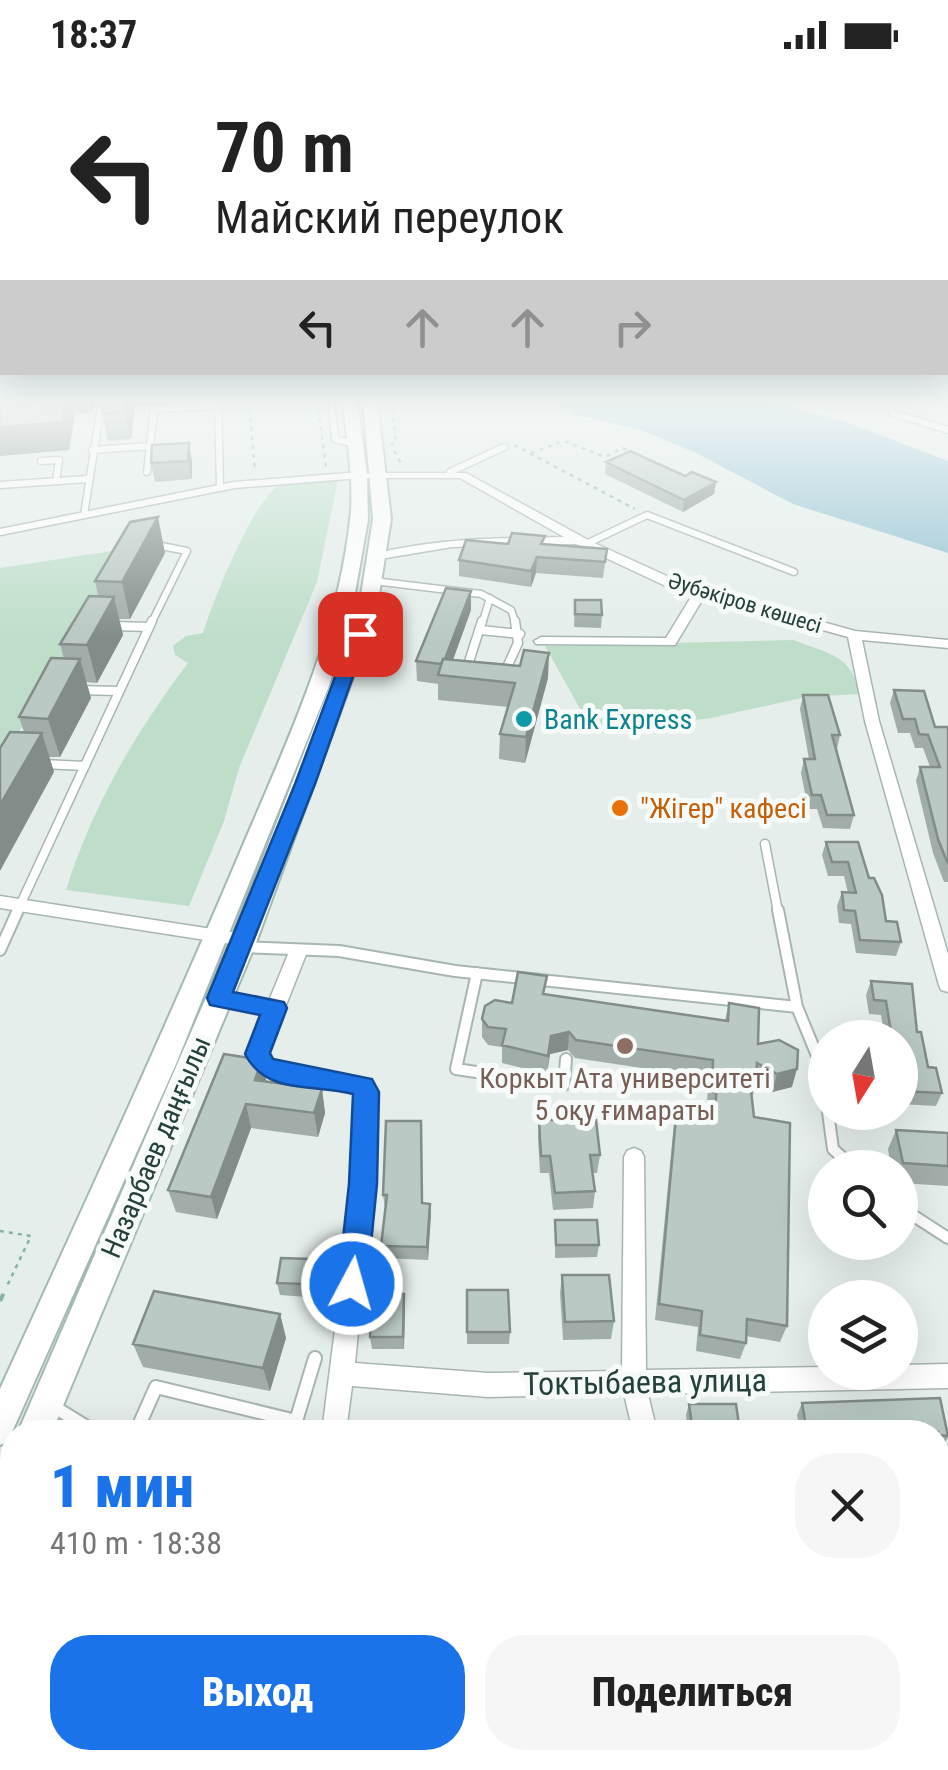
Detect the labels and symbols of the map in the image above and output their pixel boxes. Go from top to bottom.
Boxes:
street label: Әубәкіров көшесі [665,568,825,638]
pin [318,592,403,677]
place label: Bank Express [544,703,692,736]
marker: Bank Express [513,708,535,730]
place label: "Жігер" кафесі [640,792,807,825]
marker: "Жігер" кафесі [609,797,631,819]
north arrow [808,1020,918,1130]
street label: Назарбаев даңғылы [94,1031,218,1263]
marker: Коркыт Ата университеті 5 оқу ғимараты [614,1035,636,1057]
place label: Коркыт Ата университеті 5 оқу ғимараты [479,1062,771,1127]
position arrow [300,1232,404,1336]
street label: Токтыбаева улица [523,1361,767,1403]

